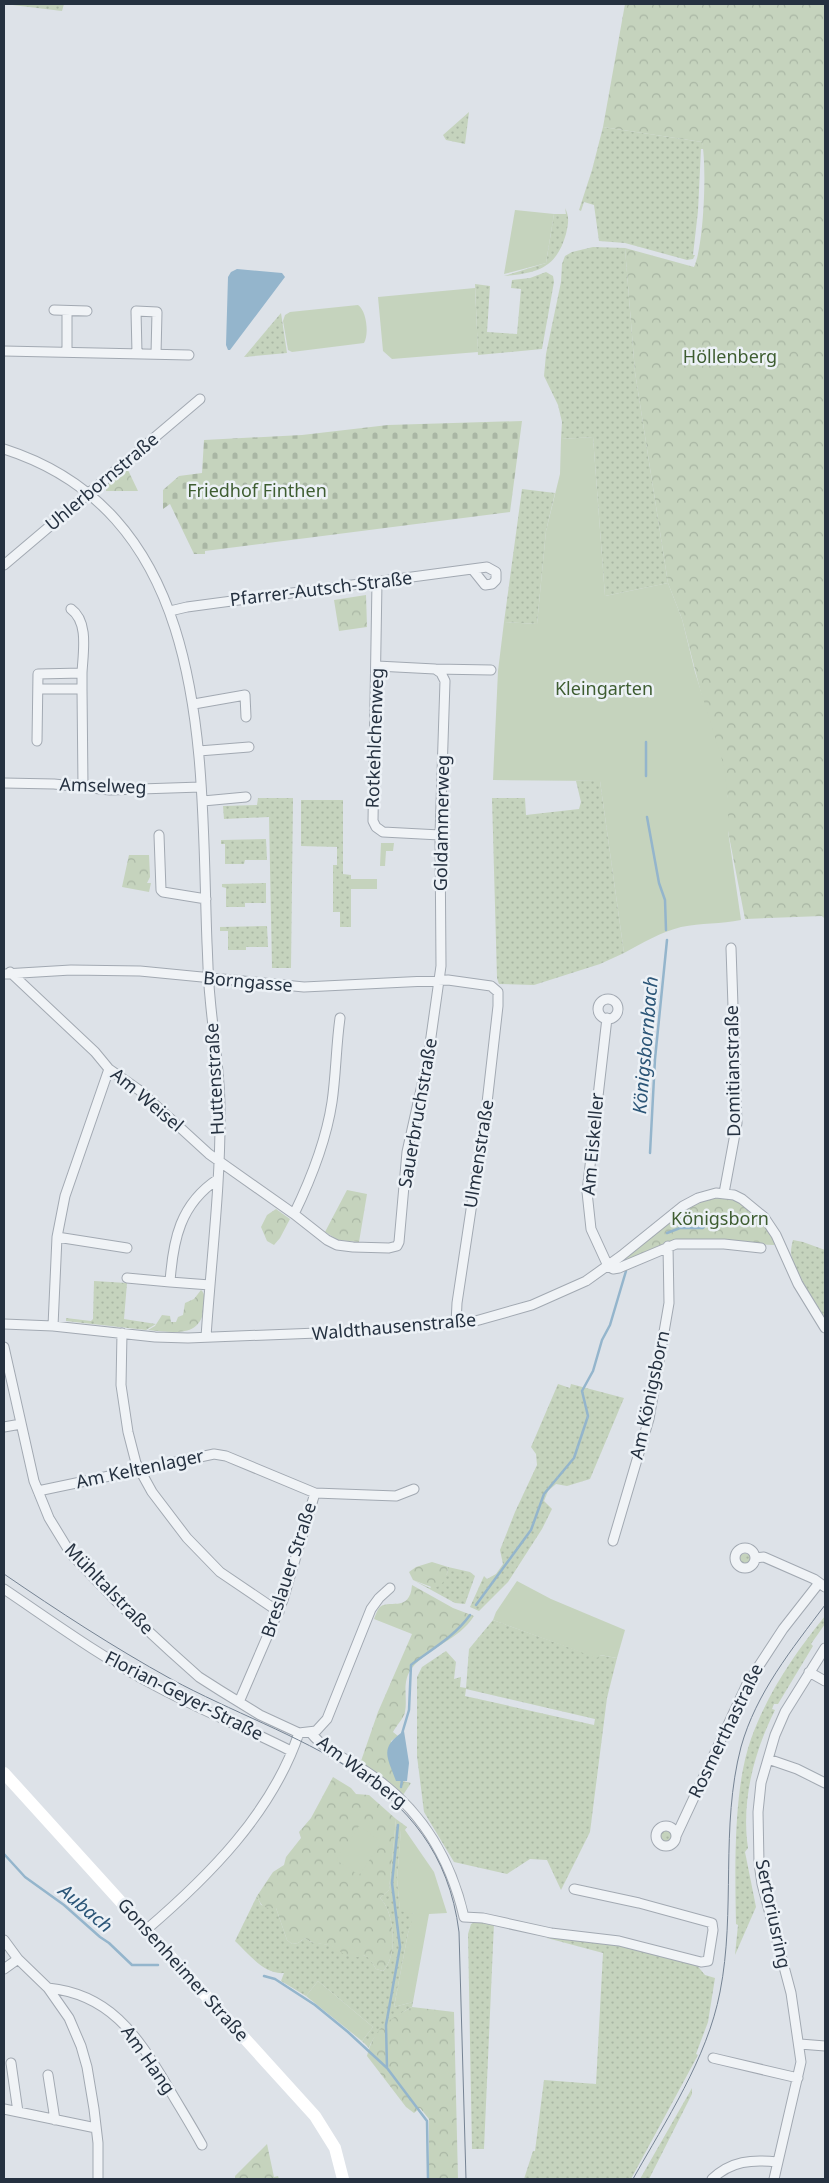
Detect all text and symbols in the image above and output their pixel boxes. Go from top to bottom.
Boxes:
park label: Höllenberg [683,344,777,368]
street label: Uhlerbornstraße [40,427,163,536]
park label: Friedhof Finthen [187,478,327,502]
street label: Pfarrer-Autsch-Straße [228,565,413,611]
street label: Rotkehlchenweg [360,667,388,809]
park label: Kleingarten [555,676,653,700]
street label: Goldammerweg [428,755,454,891]
street label: Amselweg [59,771,147,799]
street label: Borngasse [202,965,294,997]
water label: Königsbornbach [626,975,664,1115]
street label: Domitianstraße [719,1005,745,1137]
street label: Huttenstraße [199,1022,229,1136]
street label: Sauerbruchstraße [392,1036,442,1190]
street label: Am Weisel [106,1062,189,1137]
street label: Am Eiskeller [576,1091,608,1196]
street label: Ulmenstraße [458,1098,498,1210]
park label: Königsborn [671,1206,769,1230]
street label: Waldthausenstraße [311,1307,477,1345]
street label: Am Königsborn [624,1328,674,1461]
street label: Am Keltenlager [74,1443,206,1493]
street label: Breslauer Straße [255,1499,321,1640]
street label: Mühltalstraße [60,1537,159,1639]
street label: Florian-Geyer-Straße [101,1645,268,1745]
street label: Rosmerthastraße [682,1659,768,1802]
street label: Am Warberg [313,1730,412,1813]
street label: Sertoriusring [751,1857,797,1971]
water label: Aubach [52,1876,119,1938]
street label: Gonsenheimer Straße [113,1893,255,2046]
street label: Am Hang [116,2020,181,2099]

